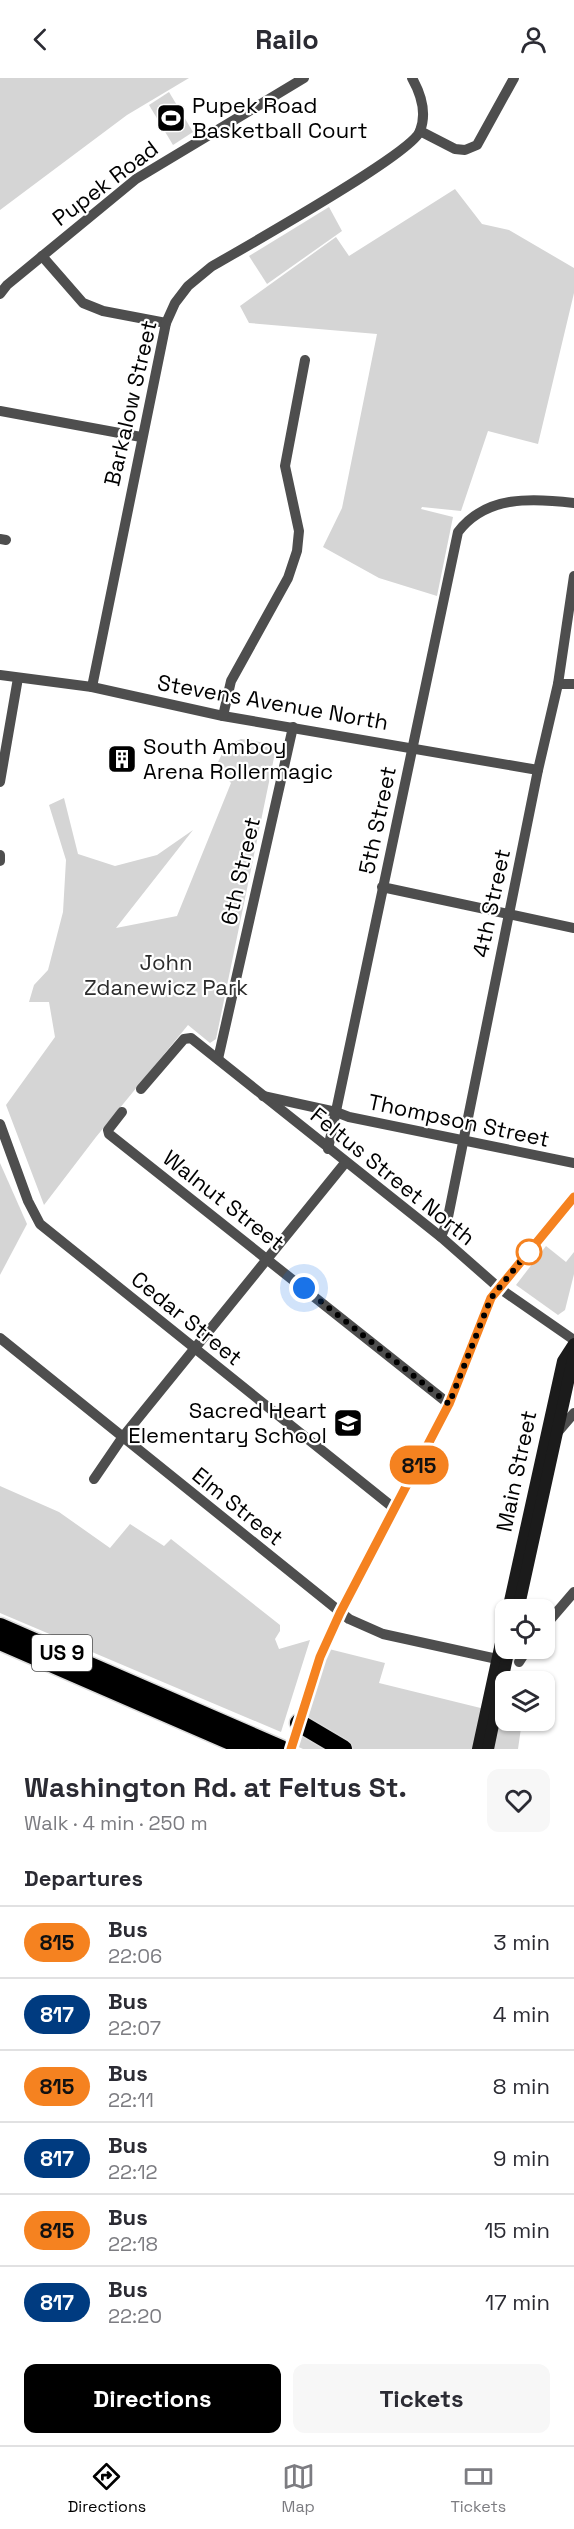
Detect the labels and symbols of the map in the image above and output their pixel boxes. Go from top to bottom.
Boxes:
place label: Pupek Road Basketball Court [192,91,368,144]
sports icon: Pupek Road Basketball Court [155,102,187,134]
street label: Pupek Road [47,134,163,232]
street label: Barkalow Street [97,318,163,488]
street label: Stevens Avenue North [155,668,391,736]
place label: South Amboy Arena Rollermagic [143,732,333,785]
building icon: South Amboy Arena Rollermagic [106,743,138,775]
street label: 5th Street [352,763,402,877]
street label: 6th Street [214,814,266,928]
street label: 4th Street [466,846,516,960]
park label: John Zdanewicz Park [84,948,248,1001]
street label: Thompson Street [366,1087,552,1153]
street label: Feltus Street North [305,1101,481,1251]
street label: Walnut Street [158,1144,290,1256]
unlabelled marker [516,1239,542,1265]
street label: Cedar Street [126,1265,248,1371]
your location [289,1273,319,1303]
place label: Sacred Heart Elementary School [128,1396,327,1449]
school or university icon: Sacred Heart Elementary School [332,1407,364,1439]
street label: Main Street [489,1408,543,1534]
line badge: 815 [384,1446,454,1484]
street label: Elm Street [187,1461,289,1551]
road number: US 9 [32,1635,92,1671]

